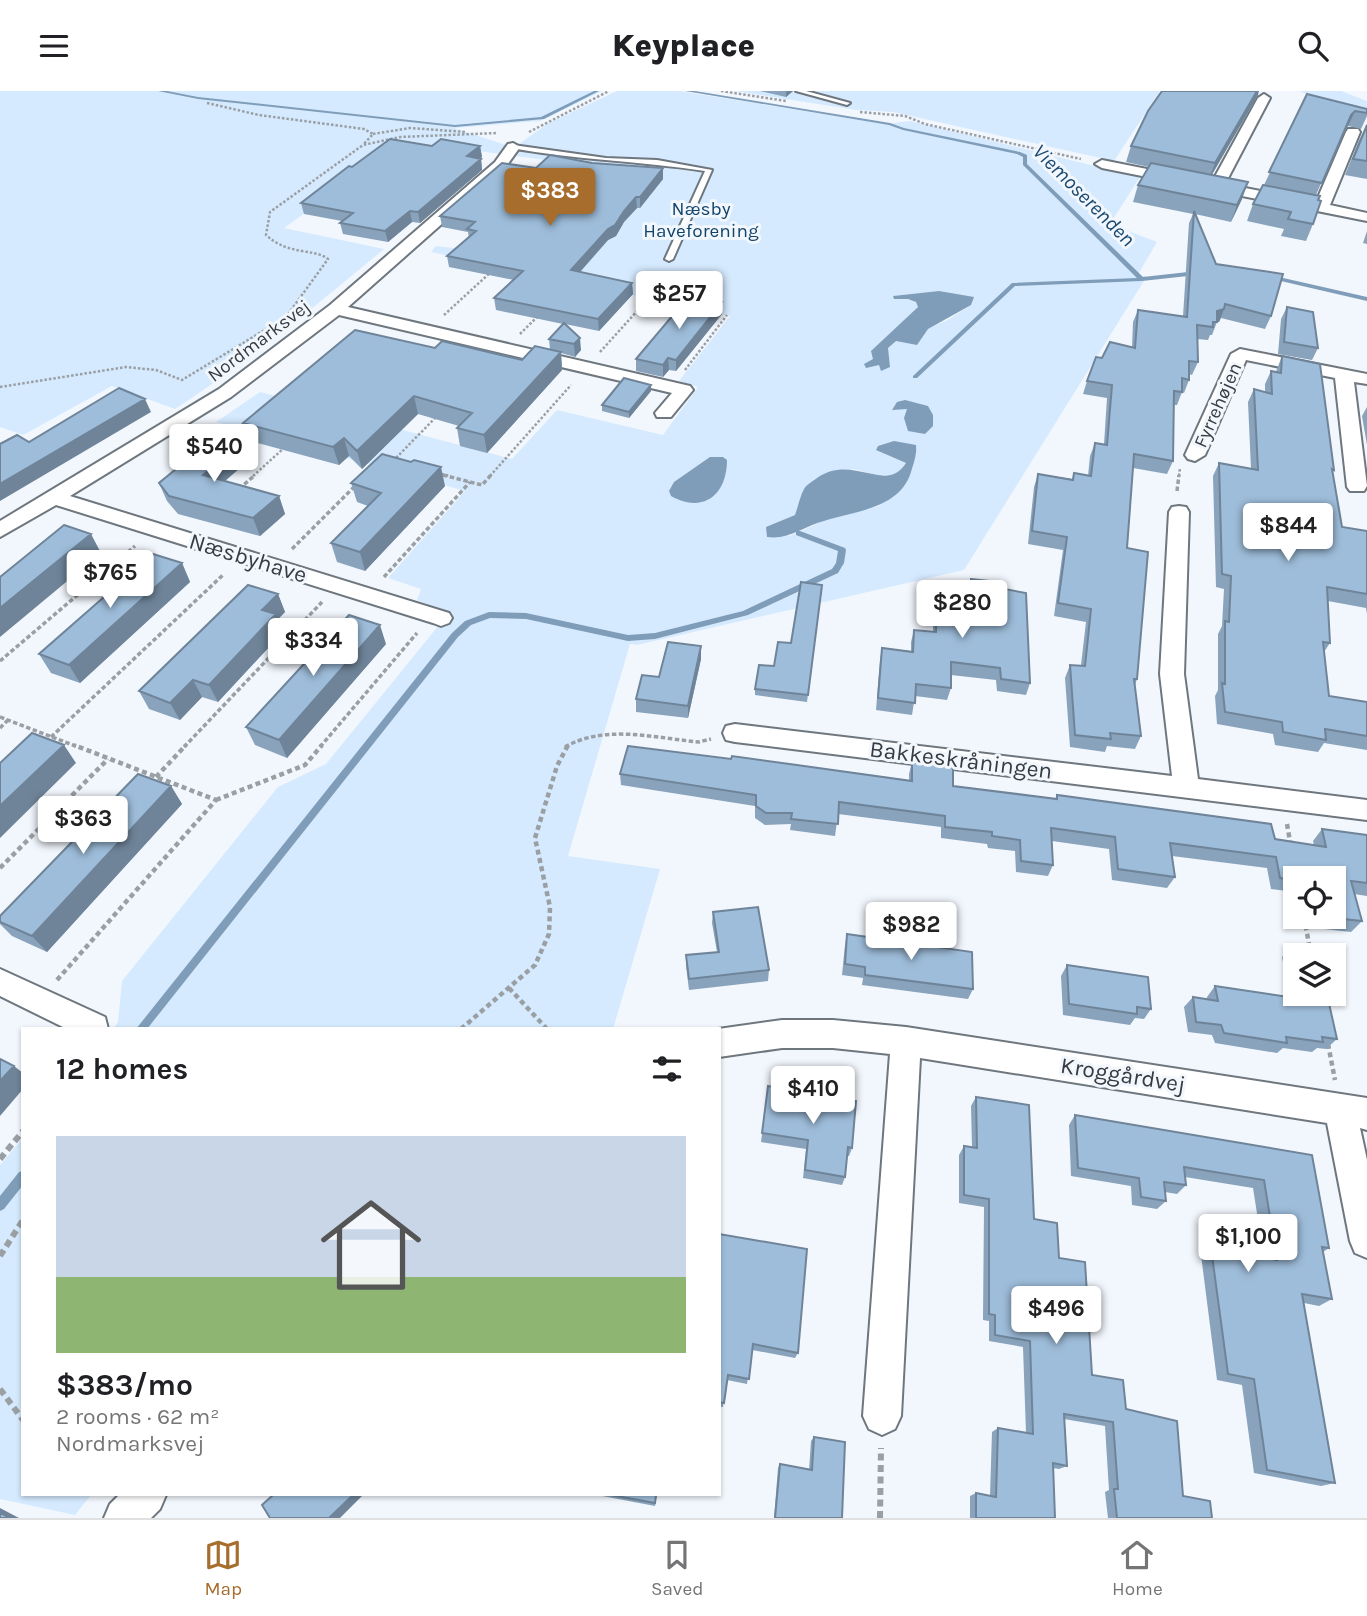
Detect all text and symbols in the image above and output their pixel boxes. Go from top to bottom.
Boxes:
icon: menu [35,27,73,65]
text: Keyplace [612,27,755,64]
icon: search [1294,27,1332,65]
water label: Viemoserenden [1028,139,1140,251]
pin: $383 [509,169,591,228]
text: $383 [520,177,580,204]
park label: Næsby Haveforening [643,198,759,242]
pin: $257 [638,271,720,331]
text: $257 [652,280,706,307]
street label: Nordmarksvej [203,295,315,387]
street label: Fyrrehøjen [1189,359,1247,451]
pin: $540 [173,425,255,484]
text: $540 [185,433,243,460]
pin: $844 [1247,503,1329,563]
text: $844 [1259,512,1317,539]
street label: Næsbyhave [186,527,310,589]
pin: $765 [69,551,151,610]
text: $765 [83,559,137,586]
pin: $280 [921,581,1003,640]
text: $280 [932,589,992,616]
pin: $334 [272,619,354,678]
text: $334 [284,627,342,654]
street label: Bakkeskråningen [868,735,1054,785]
pin: $363 [42,797,124,856]
text: $363 [54,805,112,832]
map controls [1283,866,1346,1006]
button: locate [1283,866,1346,929]
pin: $982 [870,903,952,962]
text: $982 [882,911,940,938]
button: layers [1283,943,1346,1006]
icon: filters [648,1050,686,1088]
text: 12 homes [56,1051,188,1087]
street label: Kroggårdvej [1059,1052,1187,1098]
pin: $410 [772,1067,854,1126]
text: $410 [787,1075,839,1102]
icon: home [308,1182,434,1308]
pin: $1,100 [1191,1215,1305,1274]
text: $1,100 [1214,1223,1282,1250]
pin: $496 [1015,1287,1097,1346]
text: $496 [1027,1295,1085,1322]
text: $383/mo [56,1367,193,1403]
text: 2 rooms · 62 m² [56,1403,220,1430]
text: Nordmarksvej [56,1430,204,1457]
tab: Map [204,1536,242,1600]
tab: Saved [651,1536,703,1600]
tab: Home [1112,1536,1163,1600]

